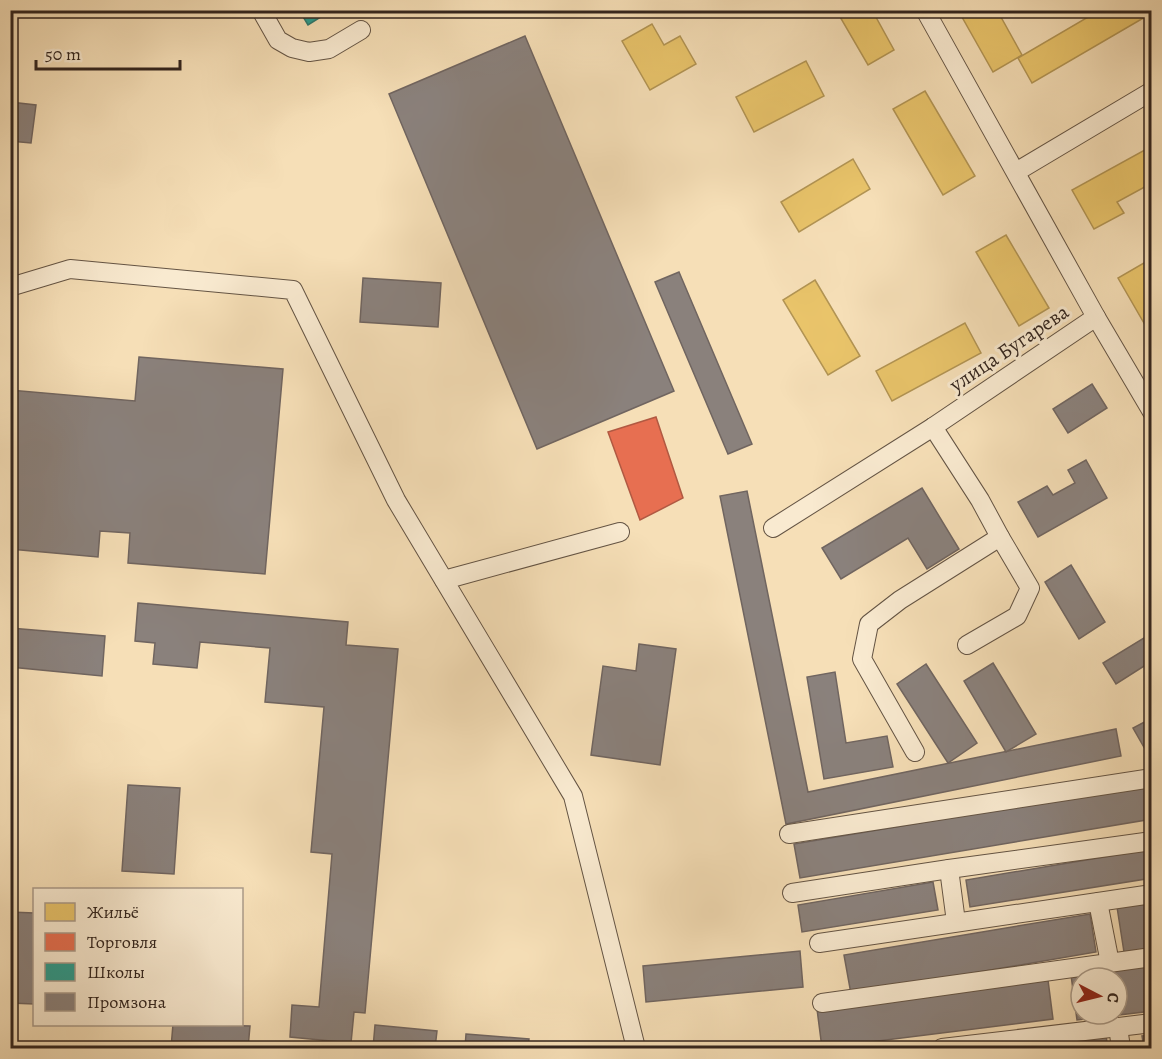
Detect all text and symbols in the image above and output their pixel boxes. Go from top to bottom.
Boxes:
scale bar [36,33,180,71]
text: 50 m [45,42,81,66]
street label: улица Бугарева [943,297,1075,399]
legend [33,888,243,1026]
text: Жильё [87,900,139,924]
text: Торговля [87,930,157,954]
text: Школы [87,960,145,984]
north arrow [1069,966,1129,1026]
text: Промзона [87,990,167,1014]
text: С [1101,991,1124,1004]

